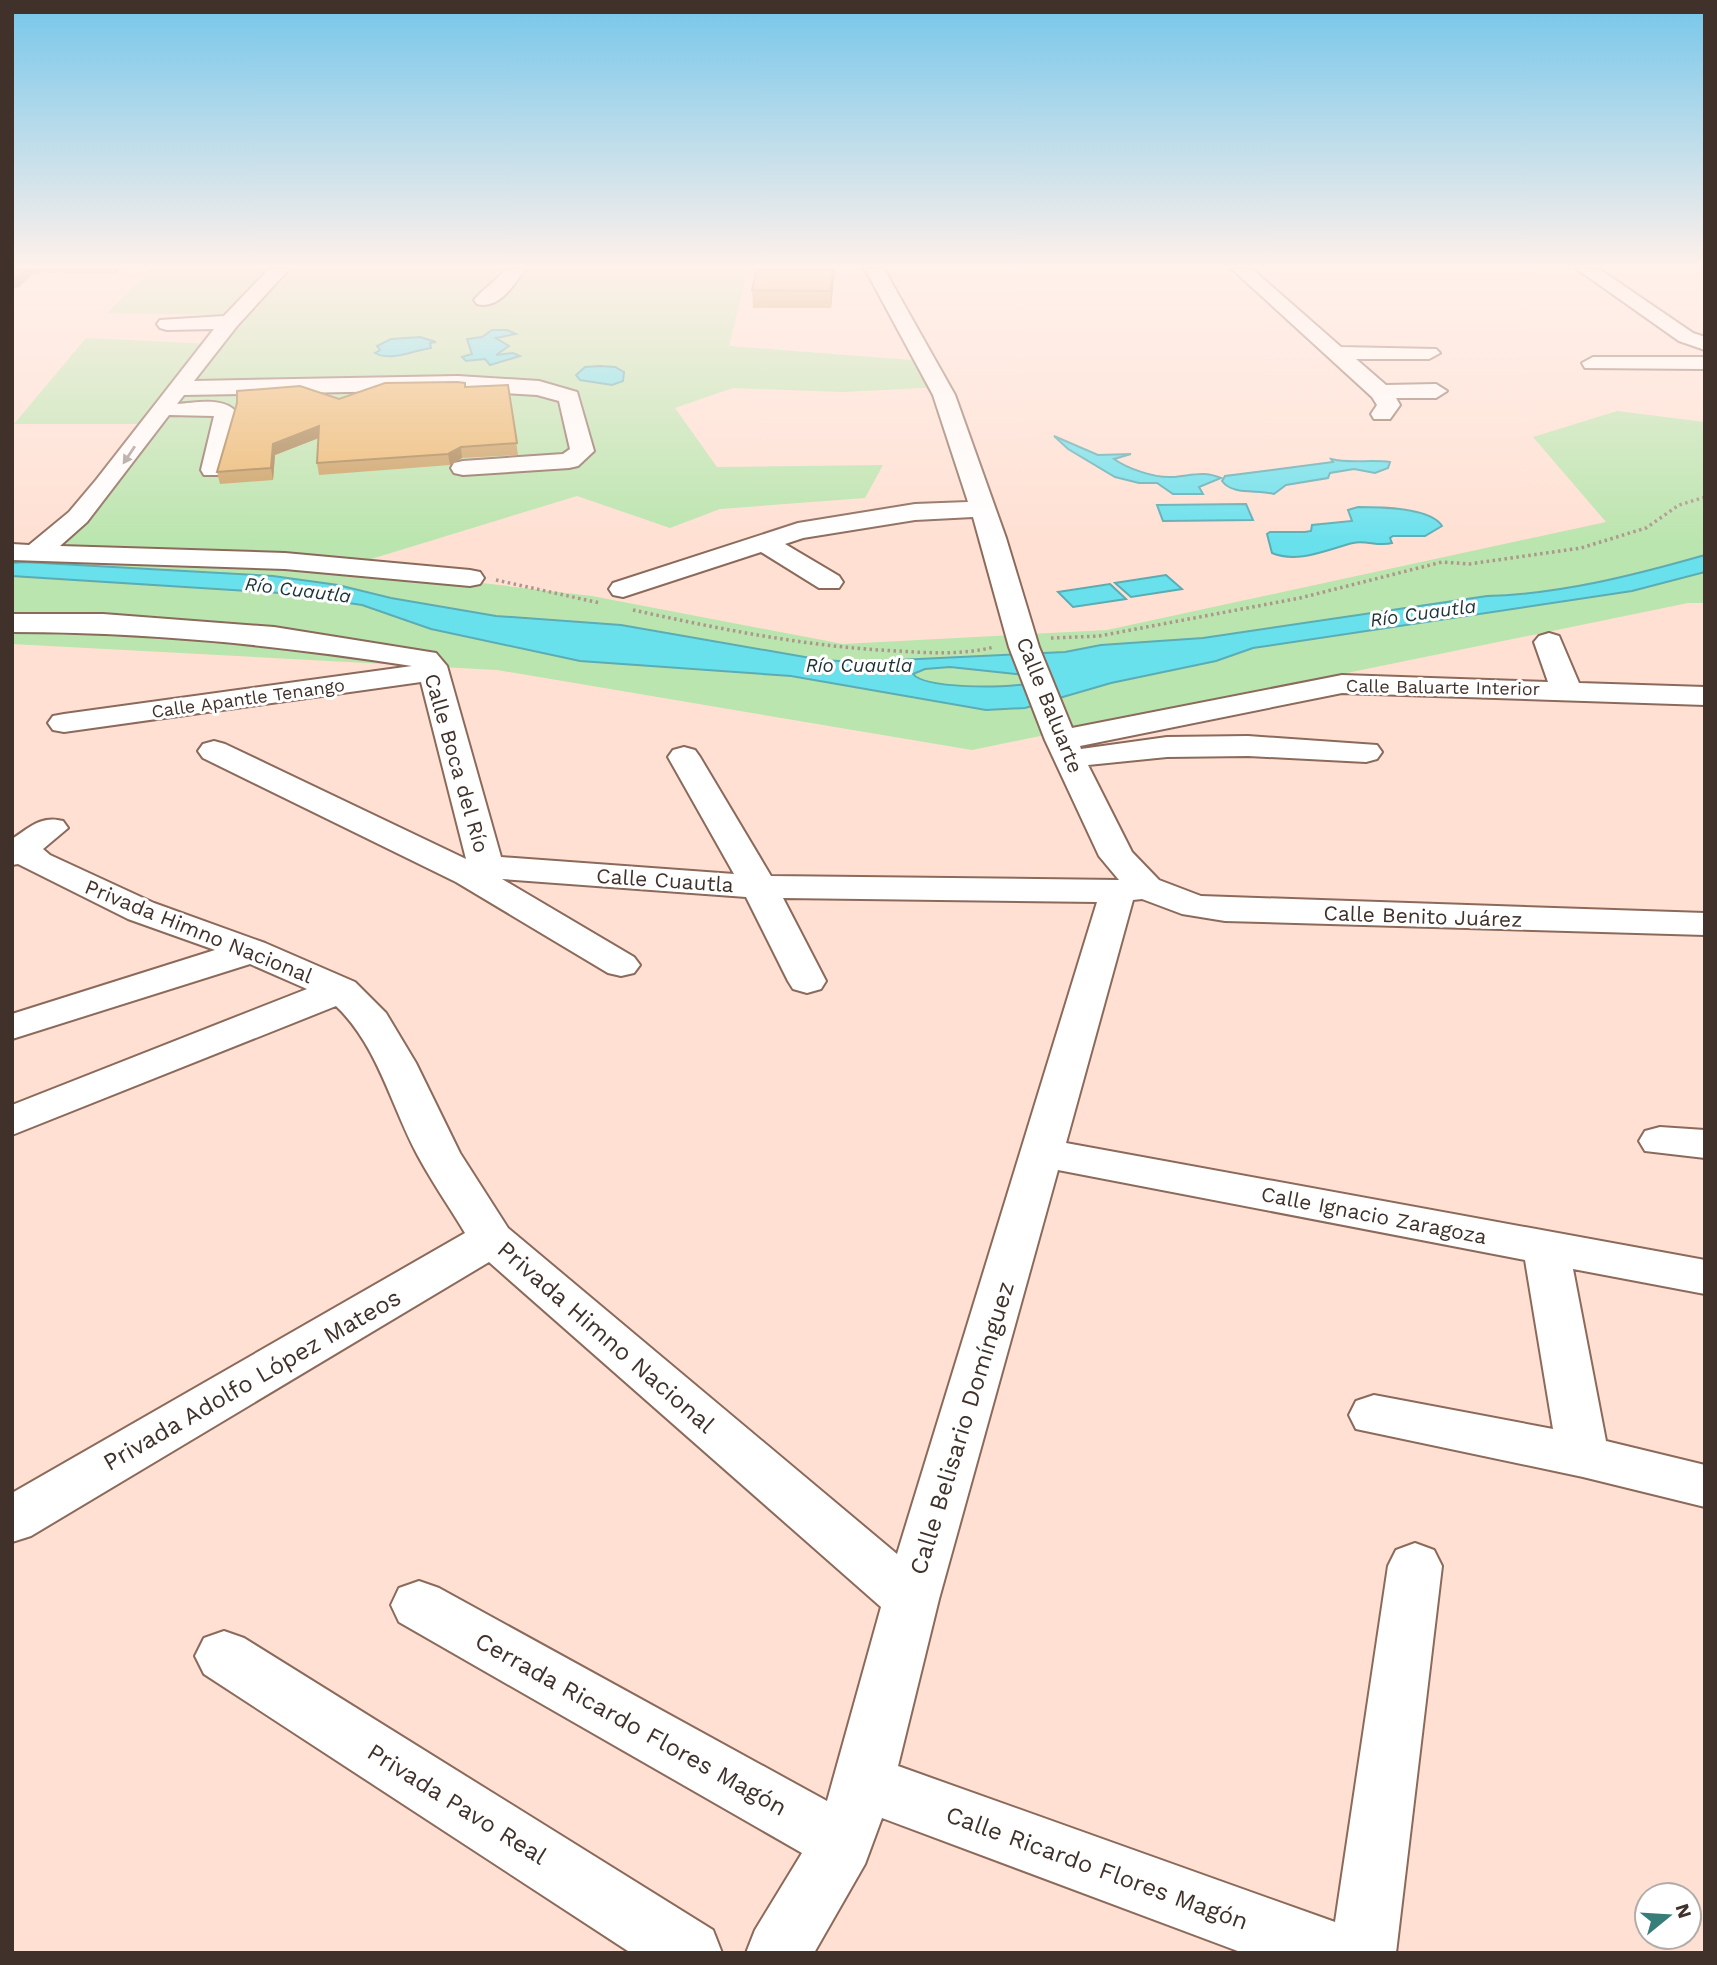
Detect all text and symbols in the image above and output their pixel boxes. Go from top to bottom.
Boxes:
one-way arrow [122,445,135,465]
water label: Río Cuautla [244,572,353,608]
water label: Río Cuautla [1369,594,1478,632]
street label: Calle Baluarte [1011,633,1089,777]
water label: Río Cuautla [806,654,913,677]
street label: Calle Boca del Río [419,671,495,855]
street label: Calle Apantle Tenango [150,674,346,722]
street label: Calle Baluarte Interior [1346,675,1540,699]
street label: Calle Cuautla [595,863,735,897]
street label: Privada Himno Nacional [81,874,317,988]
street label: Calle Benito Juárez [1323,900,1523,932]
street label: Calle Ignacio Zaragoza [1259,1181,1489,1249]
street label: Privada Himno Nacional [492,1235,721,1439]
street label: Calle Belisario Domínguez [904,1278,1020,1578]
street label: Privada Adolfo López Mateos [98,1283,406,1477]
street label: Cerrada Ricardo Flores Magón [470,1626,792,1822]
street label: Privada Pavo Real [362,1738,552,1871]
street label: Calle Ricardo Flores Magón [942,1800,1252,1936]
north arrow [1633,1881,1703,1951]
text: N [1671,1901,1697,1921]

